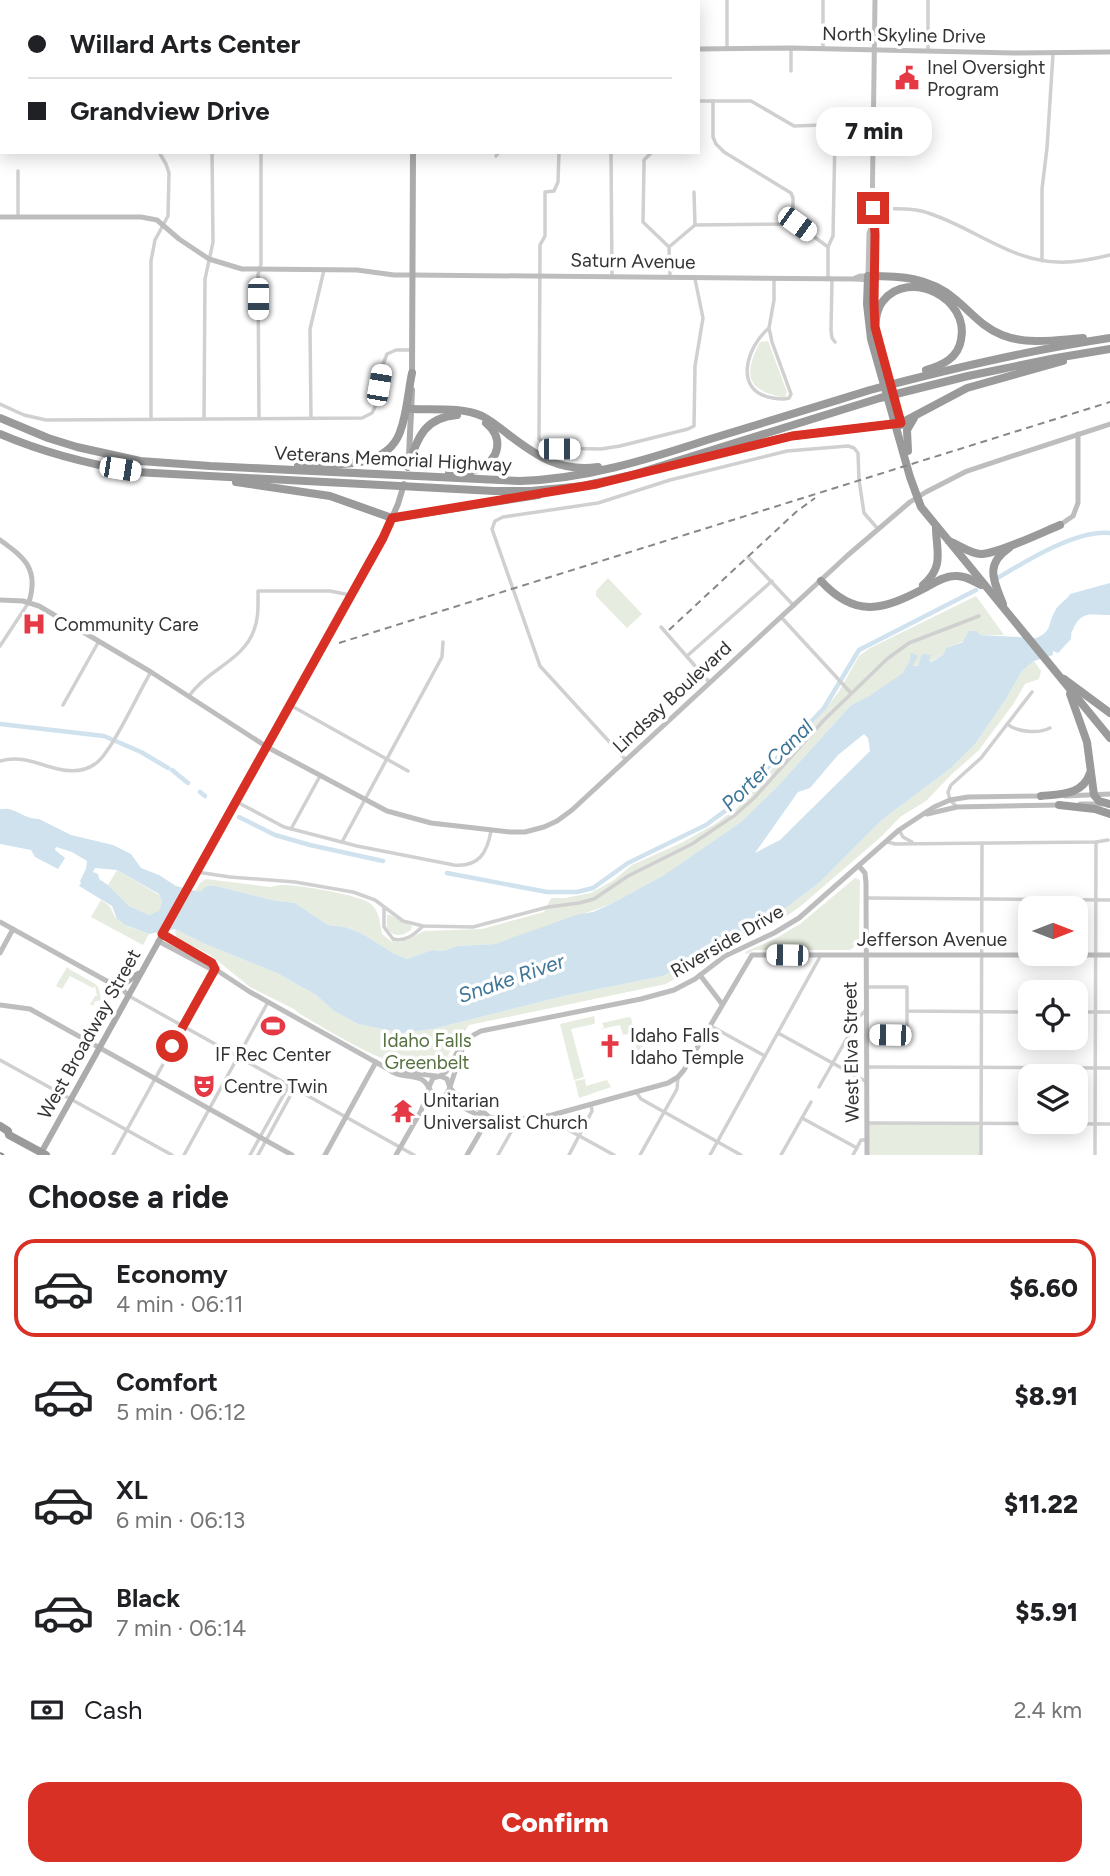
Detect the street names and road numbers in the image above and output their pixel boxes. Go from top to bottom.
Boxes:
street label: North Skyline Drive [822,22,986,48]
street label: Saturn Avenue [570,248,696,274]
street label: Veterans Memorial Highway [274,441,512,477]
street label: Lindsay Boulevard [608,636,736,758]
street label: Riverside Drive [667,900,787,982]
street label: Jefferson Avenue [857,928,1007,951]
street label: West Broadway Street [33,945,145,1123]
street label: West Elva Street [838,981,864,1123]

